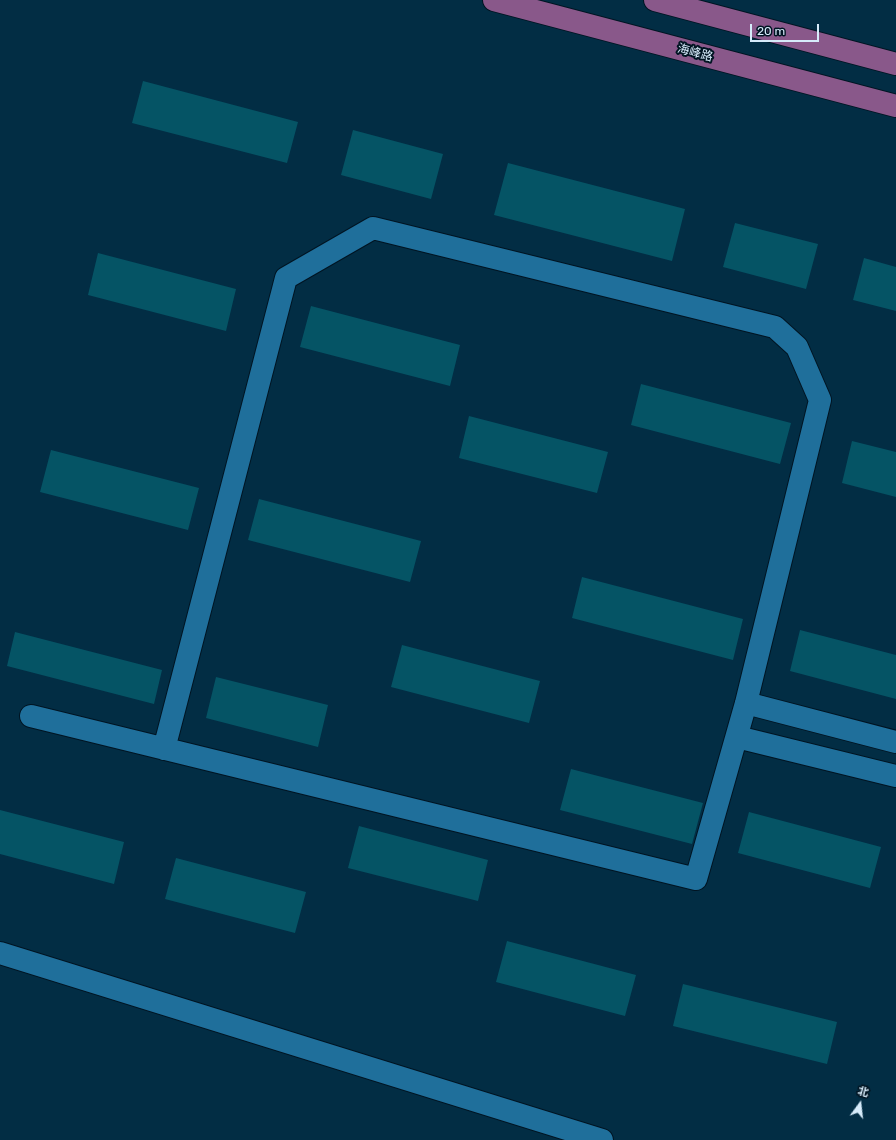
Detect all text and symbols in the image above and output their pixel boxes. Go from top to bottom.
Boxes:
scale bar [752,16,821,42]
text: 20 m [757,24,785,38]
street label: 海峰路 [676,41,714,65]
north arrow [840,1084,880,1124]
text: 北 [856,1084,870,1100]

